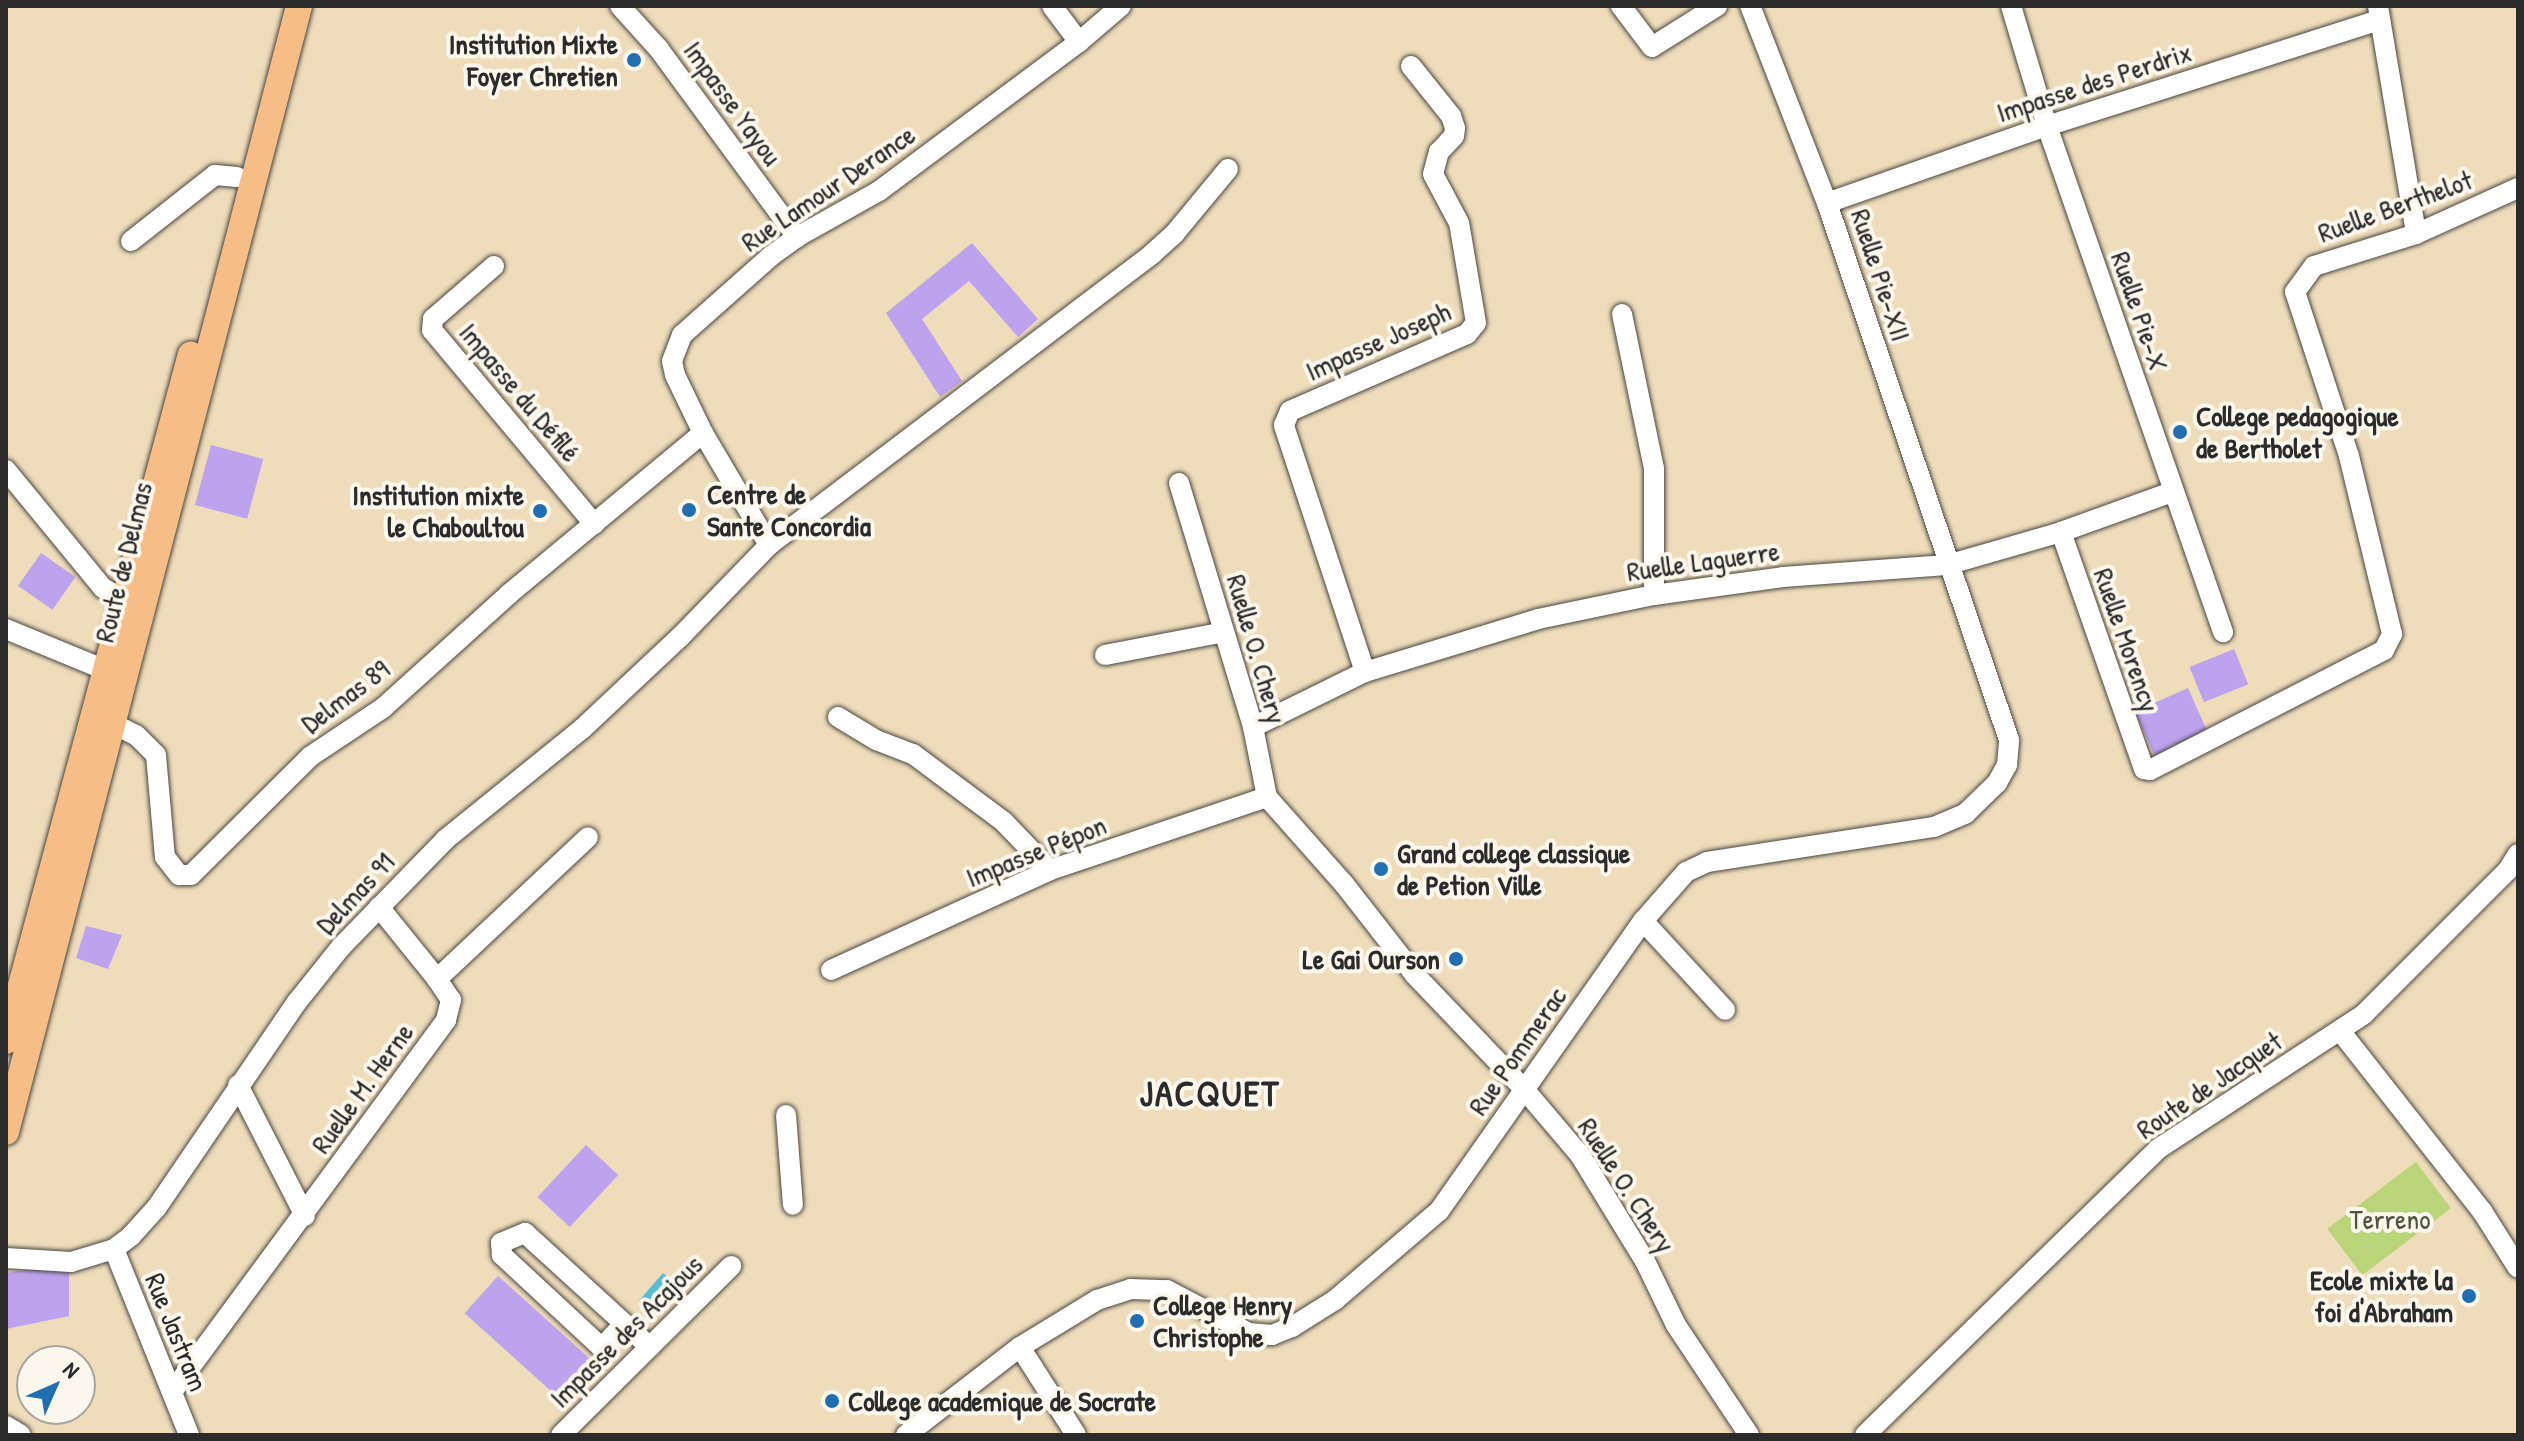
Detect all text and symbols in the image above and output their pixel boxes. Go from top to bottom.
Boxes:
place label: Institution Mixte Foyer Chretien [449,27,618,93]
street label: Impasse Yayou [677,34,789,172]
street label: Impasse des Perdrix [1992,35,2196,129]
marker: Institution Mixte Foyer Chretien [625,51,643,69]
street label: Rue Lamour Derance [735,117,921,259]
street label: Ruelle Berthelot [2313,163,2477,249]
street label: Ruelle Pie-XII [1844,205,1918,345]
street label: Ruelle Pie-X [2104,247,2176,375]
street label: Impasse Joseph [1300,294,1456,388]
street label: Impasse du Défilé [452,316,588,468]
place label: College pedagogique de Bertholet [2196,399,2399,465]
marker: College pedagogique de Bertholet [2171,423,2189,441]
place label: Centre de Sante Concordia [707,477,871,543]
place label: Institution mixte le Chaboultou [352,478,524,544]
street label: Route de Delmas [87,479,159,645]
marker: Centre de Sante Concordia [678,499,700,521]
marker: Institution mixte le Chaboultou [531,502,549,520]
street label: Ruelle Laguerre [1625,534,1781,588]
street label: Ruelle Morency [2087,564,2167,716]
street label: Ruelle O. Chery [1220,571,1294,727]
street label: Delmas 89 [294,652,396,740]
street label: Impasse Pépon [961,808,1111,894]
place label: Grand college classique de Petion Ville [1397,836,1630,902]
street label: Delmas 91 [309,845,401,941]
marker: Grand college classique de Petion Ville [1372,860,1390,878]
place label: Le Gai Ourson [1303,942,1440,976]
marker: Le Gai Ourson [1447,950,1465,968]
street label: Rue Pommerac [1461,981,1573,1121]
street label: Ruelle M. Herne [304,1016,420,1160]
street label: Route de Jacquet [2130,1024,2288,1146]
district label: JACQUET [1140,1071,1280,1115]
street label: Ruelle O. Chery [1571,1111,1683,1259]
park label: Terreno [2350,1202,2430,1236]
street label: Impasse des Acajous [543,1248,709,1414]
place label: Ecole mixte la foi d'Abraham [2310,1263,2453,1329]
street label: Rue Jastram [138,1268,216,1396]
marker: Ecole mixte la foi d'Abraham [2460,1287,2478,1305]
place label: College Henry Christophe [1153,1288,1292,1354]
marker: College Henry Christophe [1128,1312,1146,1330]
north arrow [16,1345,96,1425]
text: N [57,1355,86,1384]
place label: College academique de Socrate [848,1384,1156,1418]
marker: College academique de Socrate [823,1392,841,1410]

